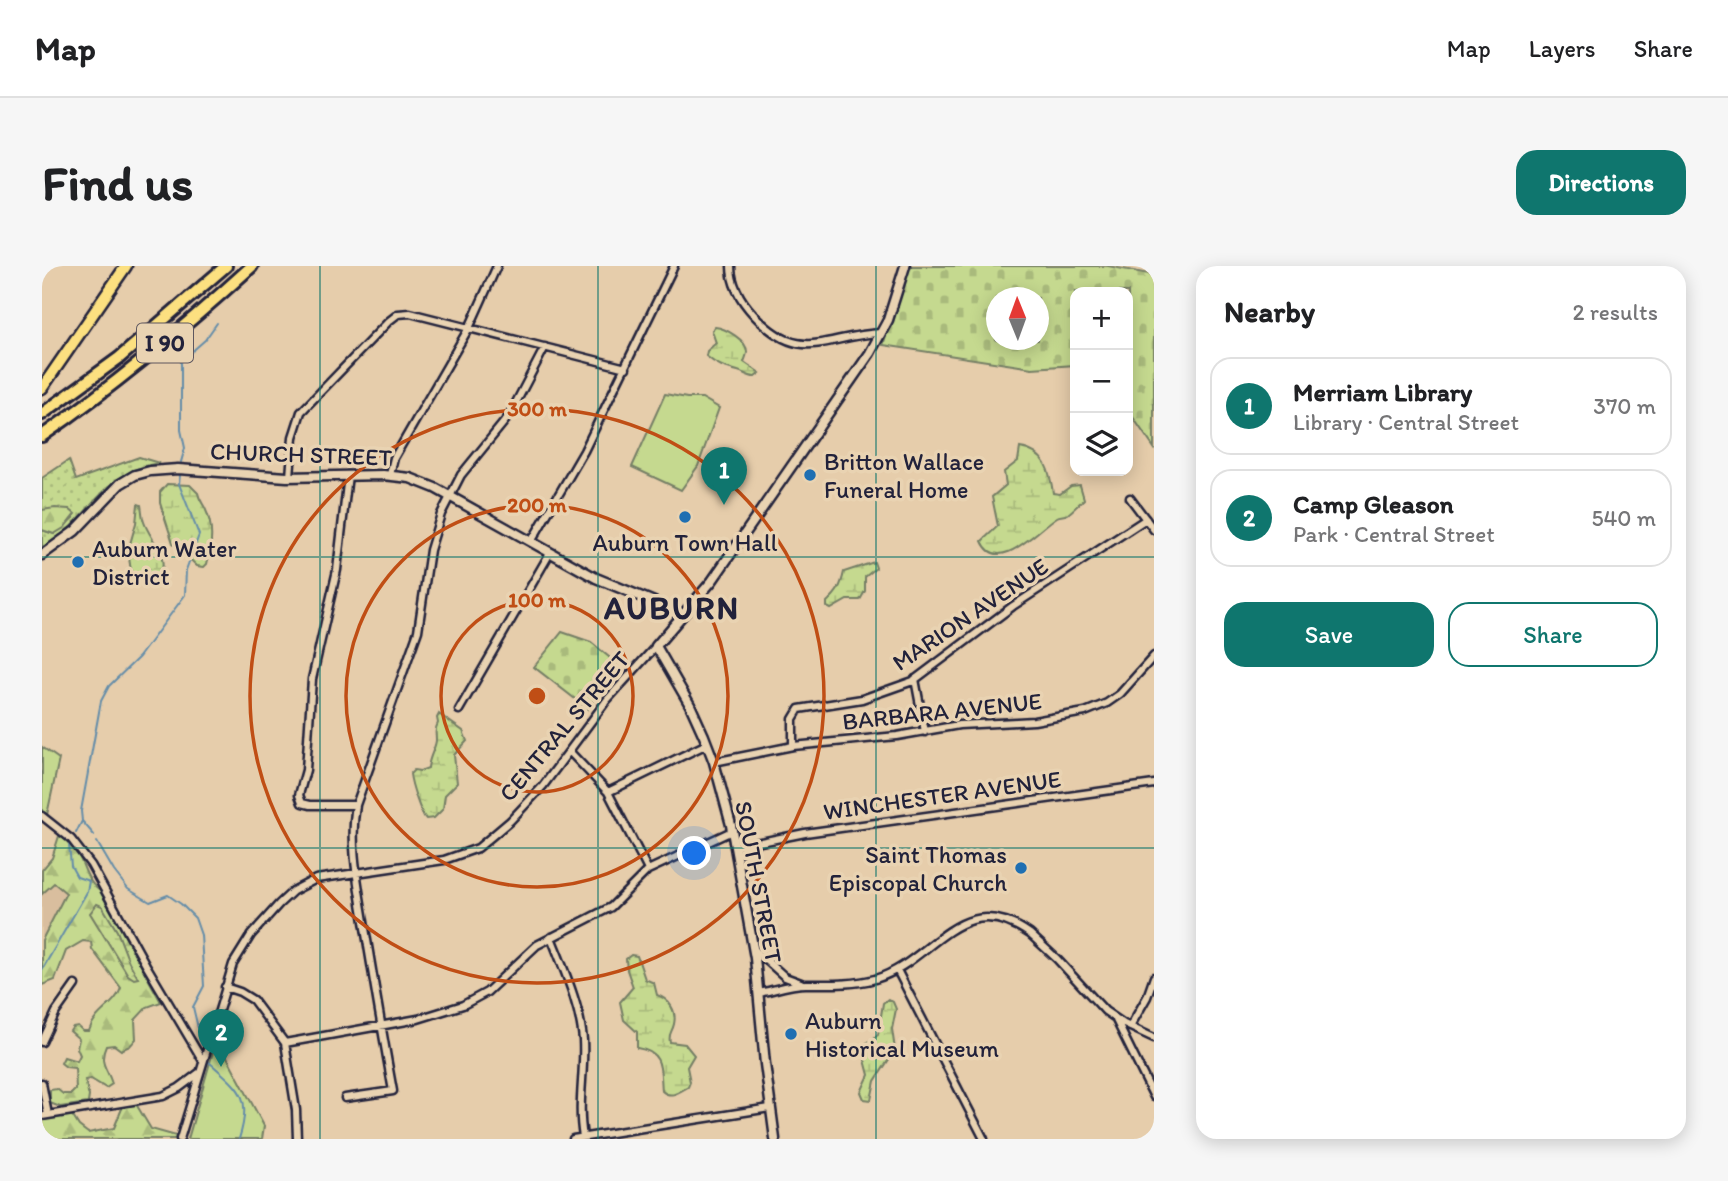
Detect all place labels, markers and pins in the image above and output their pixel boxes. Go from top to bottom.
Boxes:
pin: 1 [701,447,747,505]
place label: Britton Wallace Funeral Home [824,447,984,504]
marker: Britton Wallace Funeral Home [802,467,818,483]
marker: Auburn Town Hall [677,509,693,525]
place label: Auburn Town Hall [593,528,778,557]
place label: Auburn Water District [92,534,237,591]
marker: Auburn Water District [70,554,86,570]
centre of rings [525,684,549,708]
place label: Saint Thomas Episcopal Church [829,840,1007,897]
marker: Saint Thomas Episcopal Church [1013,860,1029,876]
place label: Auburn Historical Museum [805,1006,999,1063]
pin: 2 [198,1009,244,1067]
marker: Auburn Historical Museum [783,1026,799,1042]

